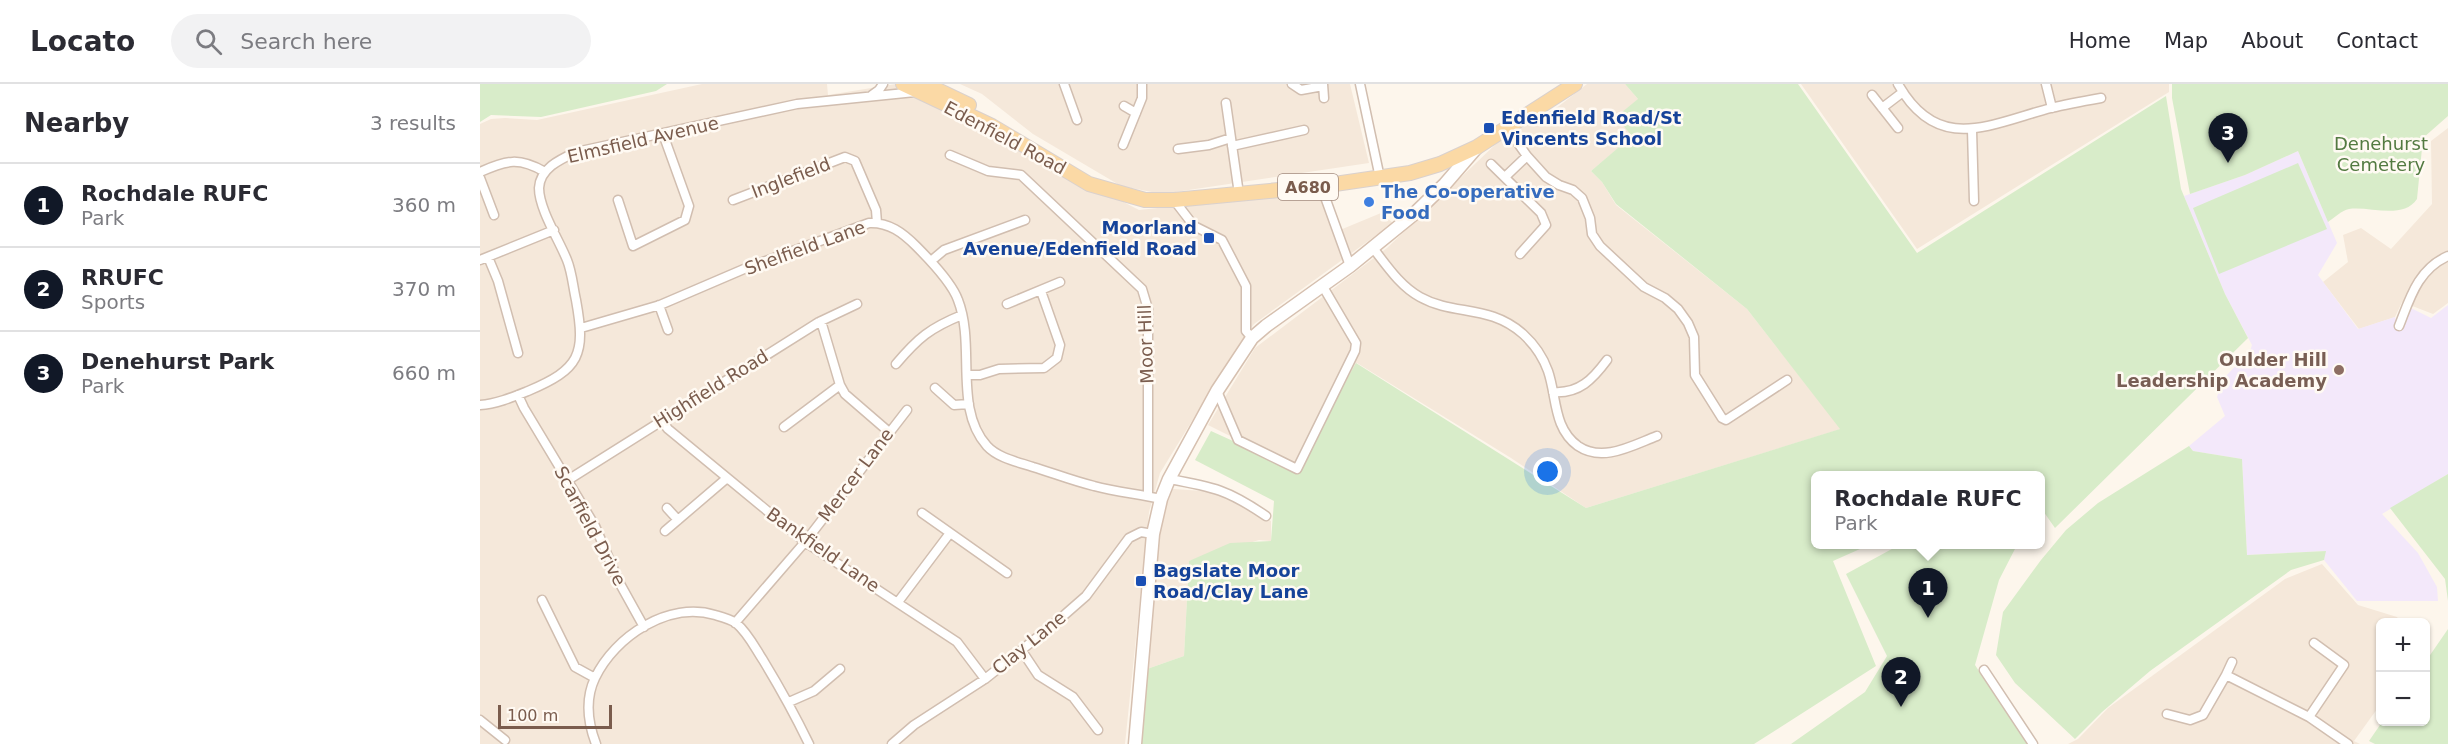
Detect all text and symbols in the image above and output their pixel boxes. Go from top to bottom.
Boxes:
search box [171,14,591,68]
text: Locato [30,25,135,58]
icon: search [192,25,225,58]
text: Search here [240,29,372,54]
text: Home [2069,29,2131,53]
text: Map [2164,29,2208,53]
text: About [2241,29,2303,53]
text: Contact [2336,29,2418,53]
street label: Edenfield Road [941,97,1070,179]
place label: Edenfield Road/St Vincents School [1501,107,1682,149]
text: Nearby [24,108,129,138]
text: 3 results [370,111,456,135]
street label: Elmsfield Avenue [565,112,721,167]
pin: 3 [2208,113,2248,163]
marker: Edenfield Road/St Vincents School [1482,121,1496,135]
park label: Denehurst Cemetery [2334,133,2428,175]
street label: Inglefield [748,153,833,202]
road number: A680 [1278,174,1338,200]
text: Rochdale RUFC [81,181,268,206]
place label: The Co-operative Food [1381,181,1555,223]
text: 1 [37,193,50,217]
text: 360 m [392,193,456,217]
marker: The Co-operative Food [1362,195,1376,209]
text: Park [81,206,124,230]
street label: Shelfield Lane [742,216,868,279]
place label: Moorland Avenue/Edenfield Road [963,217,1197,259]
marker: Moorland Avenue/Edenfield Road [1202,231,1216,245]
text: RRUFC [81,265,164,290]
text: 2 [37,277,50,301]
text: 370 m [392,277,456,301]
text: Sports [81,290,145,314]
street label: Moor Hill [1134,304,1157,384]
street label: Highfield Road [650,345,772,432]
text: Denehurst Park [81,349,274,374]
place label: Oulder Hill Leadership Academy [2116,349,2327,391]
text: 3 [37,361,50,385]
text: 660 m [392,361,456,385]
marker: Oulder Hill Leadership Academy [2332,363,2346,377]
text: Park [81,374,124,398]
street label: Mercer Lane [814,424,897,525]
your location [1533,457,1562,486]
street label: Scarfield Drive [550,462,631,589]
popup [1811,471,2045,549]
text: Rochdale RUFC [1834,486,2022,511]
street label: Bankfield Lane [763,503,884,596]
text: Park [1834,511,1878,535]
place label: Bagslate Moor Road/Clay Lane [1153,560,1308,602]
pin: 1 [1908,568,1948,618]
marker: Bagslate Moor Road/Clay Lane [1134,574,1148,588]
street label: Clay Lane [988,607,1070,679]
map controls [2376,618,2430,726]
button: + [2376,618,2430,672]
pin: 2 [1882,658,1920,707]
button: − [2376,672,2430,726]
scale bar [498,702,612,730]
text: 100 m [507,706,558,725]

